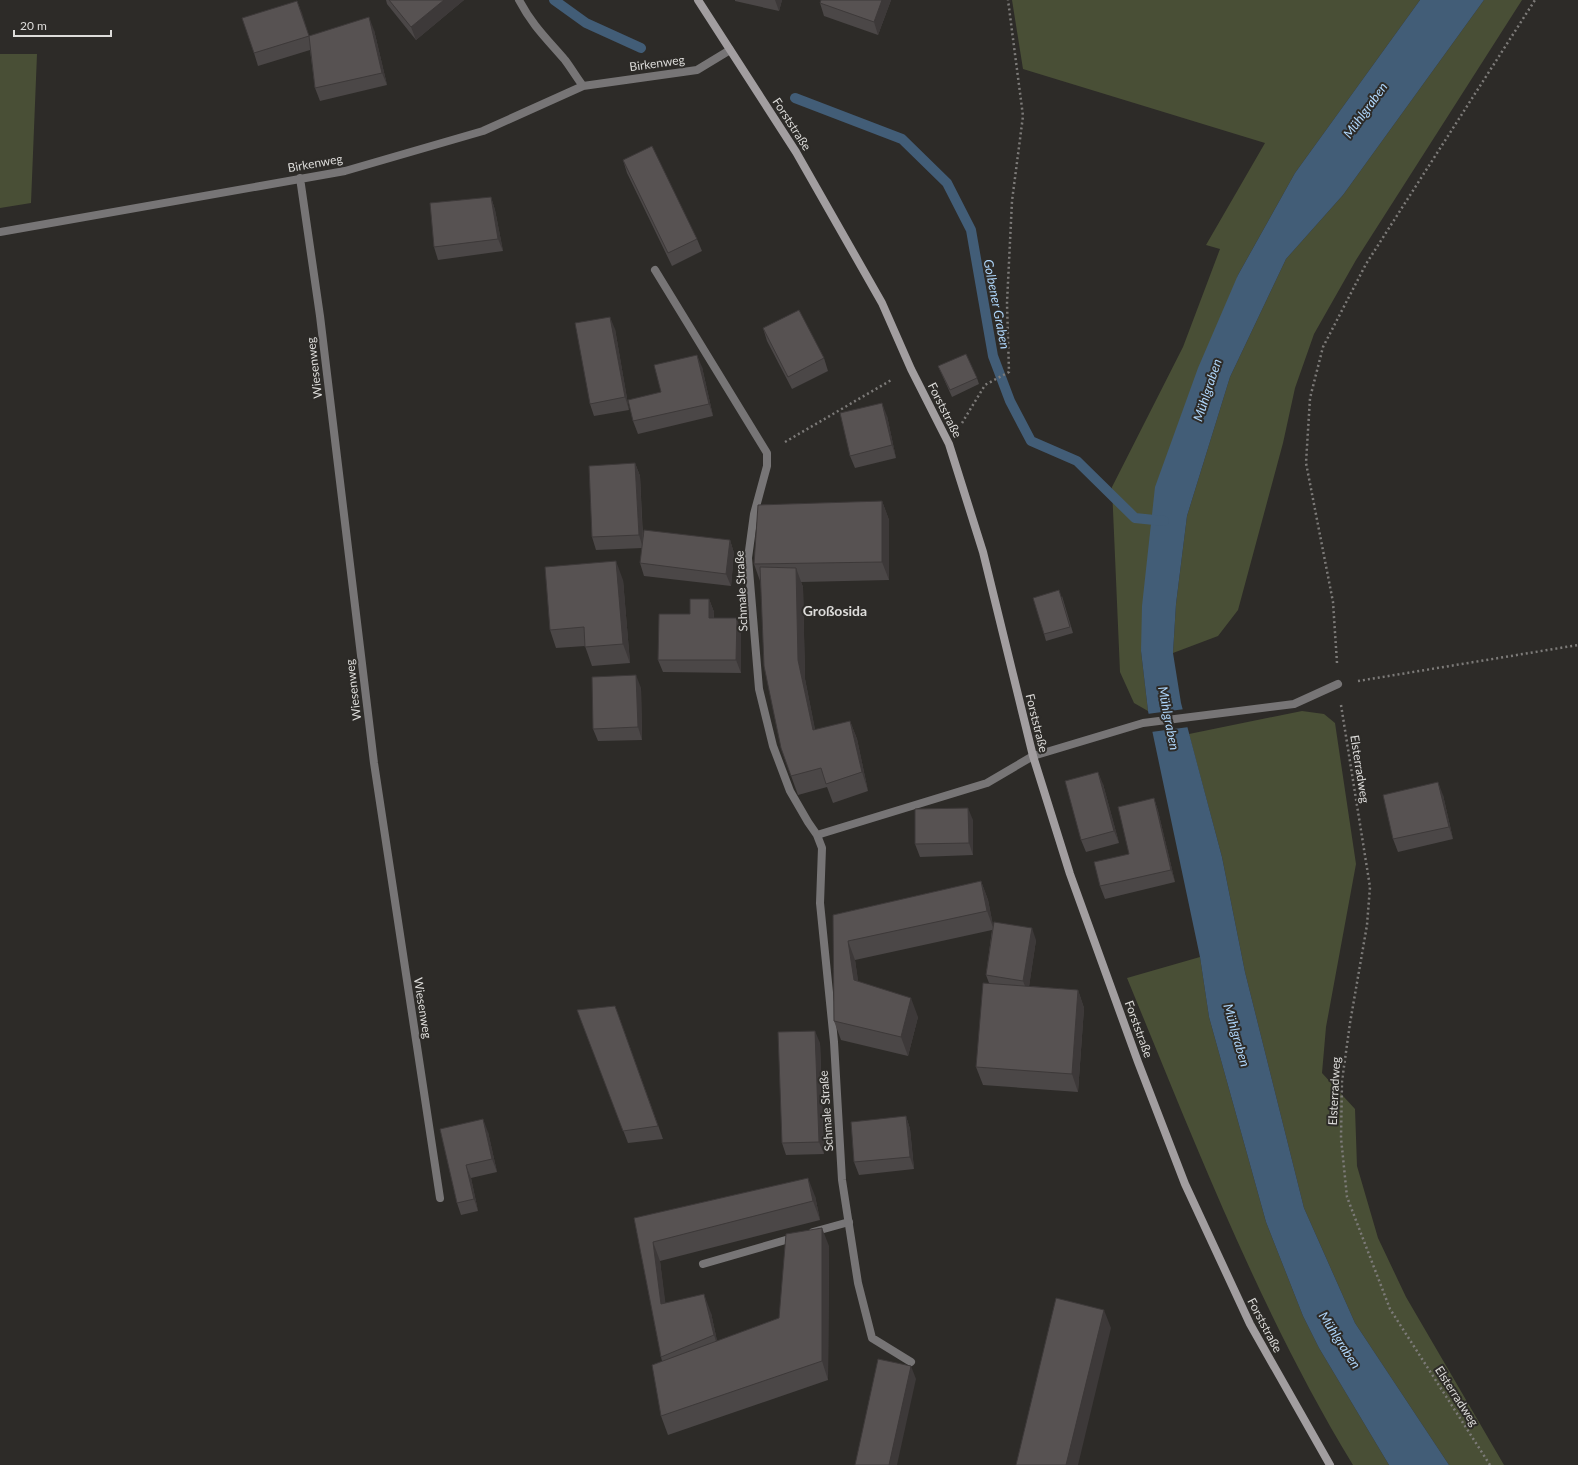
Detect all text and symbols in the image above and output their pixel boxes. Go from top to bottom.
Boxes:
scale bar [14,12,111,38]
text: 20 m [20,18,47,33]
street label: Birkenweg [628,52,686,74]
water label: Mühlgraben [1339,79,1391,141]
street label: Forststraße [769,95,815,153]
street label: Birkenweg [286,151,344,175]
water label: Golbener Graben [980,258,1014,350]
street label: Wiesenweg [303,336,325,400]
water label: Mühlgraben [1189,357,1225,423]
street label: Forststraße [925,380,965,440]
street label: Schmale Straße [731,550,751,632]
district label: Großosida [803,602,867,619]
street label: Wiesenweg [342,658,364,722]
water label: Mühlgraben [1155,685,1183,751]
street label: Forststraße [1022,692,1052,754]
street label: Elsterradweg [1347,734,1373,804]
street label: Wiesenweg [411,976,435,1040]
street label: Forststraße [1122,998,1156,1060]
water label: Mühlgraben [1220,1002,1254,1068]
street label: Elsterradweg [1325,1056,1343,1126]
street label: Schmale Straße [816,1070,836,1152]
street label: Forststraße [1244,1295,1286,1355]
water label: Mühlgraben [1316,1308,1364,1372]
street label: Elsterradweg [1432,1363,1482,1429]

